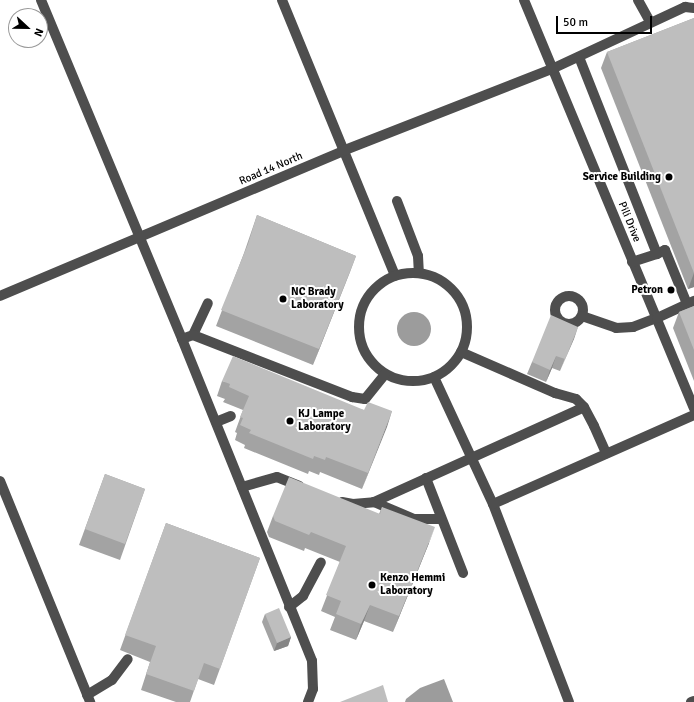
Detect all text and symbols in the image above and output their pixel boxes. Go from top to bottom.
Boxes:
north arrow [8,8,48,48]
scale bar [558,8,654,34]
text: 50 m [563,15,588,30]
text: N [31,26,46,38]
street label: Road 14 North [237,150,305,188]
place label: Service Building [583,170,661,184]
marker: Service Building [664,172,674,182]
street label: Pili Drive [615,200,643,244]
place label: Petron [631,283,663,297]
marker: Petron [666,285,676,295]
place label: NC Brady Laboratory [291,286,344,312]
marker: NC Brady Laboratory [278,294,288,304]
place label: KJ Lampe Laboratory [298,408,351,434]
marker: KJ Lampe Laboratory [285,416,295,426]
place label: Kenzo Hemmi Laboratory [380,572,445,598]
marker: Kenzo Hemmi Laboratory [367,580,377,590]

